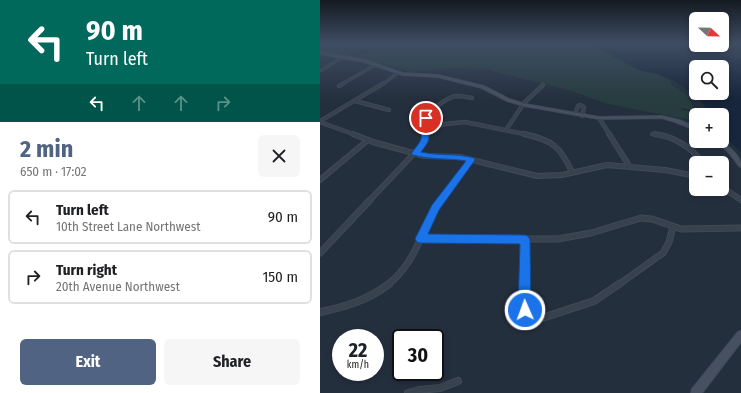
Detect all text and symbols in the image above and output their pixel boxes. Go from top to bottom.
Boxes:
north arrow [689,12,729,52]
map controls [689,12,729,196]
text: 90 m [86,14,143,47]
icon: left [20,16,72,68]
text: Turn left [86,48,148,70]
button: search [689,60,729,100]
icon: left [86,92,108,114]
icon: ahead [128,92,150,114]
icon: ahead [170,92,192,114]
icon: right [212,92,234,114]
pin [409,101,443,135]
icon: arrive [415,107,437,129]
button: + [689,108,729,148]
text: 2 min [20,135,73,163]
button: close [258,135,300,177]
button: − [689,156,729,196]
text: 650 m · 17:02 [20,164,87,179]
text: Turn left [56,201,109,219]
icon: left [22,206,44,228]
text: 90 m [268,208,298,226]
text: 10th Street Lane Northwest [56,219,201,234]
text: Turn right [56,261,117,279]
icon: right [22,266,44,288]
text: 150 m [262,268,298,286]
text: 20th Avenue Northwest [56,279,180,294]
position arrow [504,289,546,331]
speed limit sign: 30 [392,329,444,381]
text: 22 [349,338,367,362]
button: Exit [20,339,156,385]
button: Share [164,339,300,385]
text: km/h [347,359,369,371]

